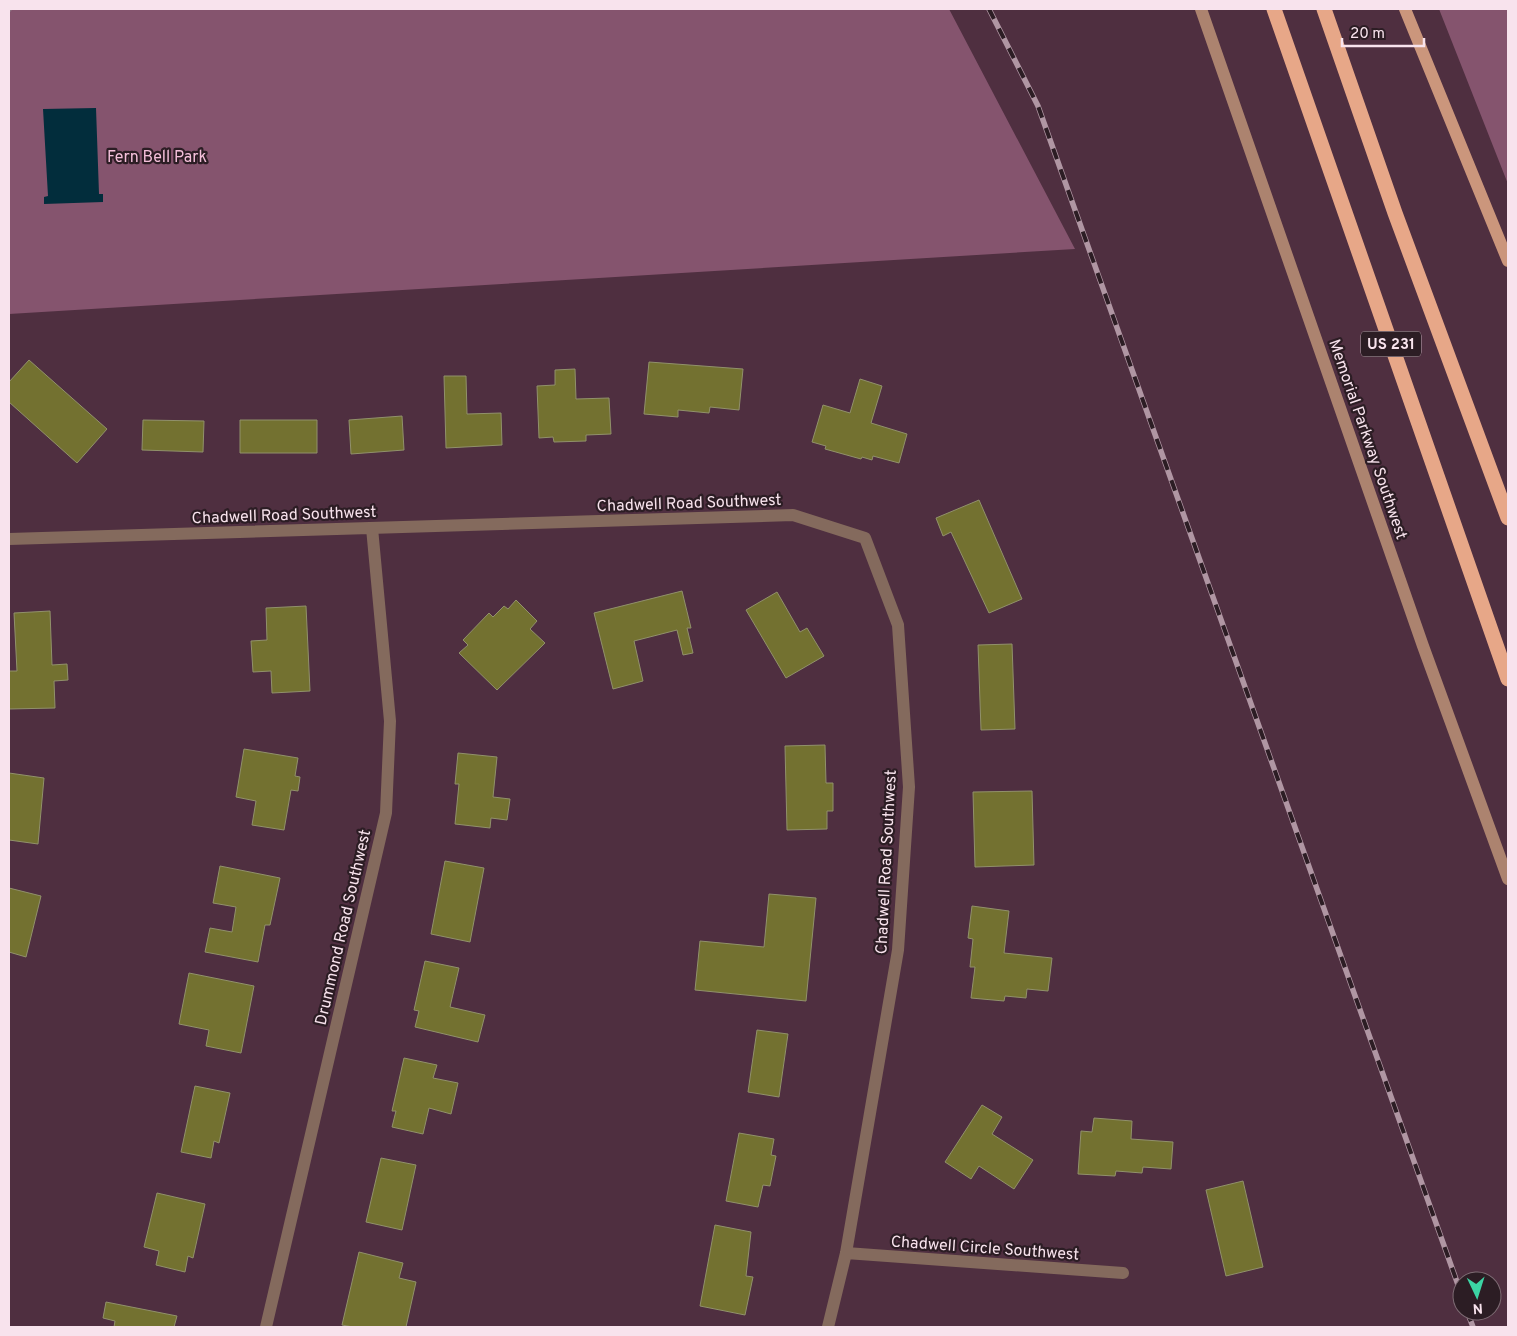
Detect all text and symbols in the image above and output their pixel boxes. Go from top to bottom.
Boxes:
scale bar [1342,15,1424,47]
text: 20 m [1350,25,1385,44]
park label: Fern Bell Park [107,148,207,168]
road number: US 231 [1361,332,1421,356]
street label: Memorial Parkway Southwest [1323,337,1411,542]
street label: Chadwell Road Southwest [596,491,782,517]
street label: Chadwell Road Southwest [191,503,377,529]
street label: Chadwell Road Southwest [872,769,902,955]
street label: Drummond Road Southwest [312,828,376,1027]
street label: Chadwell Circle Southwest [890,1232,1080,1266]
north arrow [1452,1271,1502,1321]
text: N [1472,1299,1483,1316]

